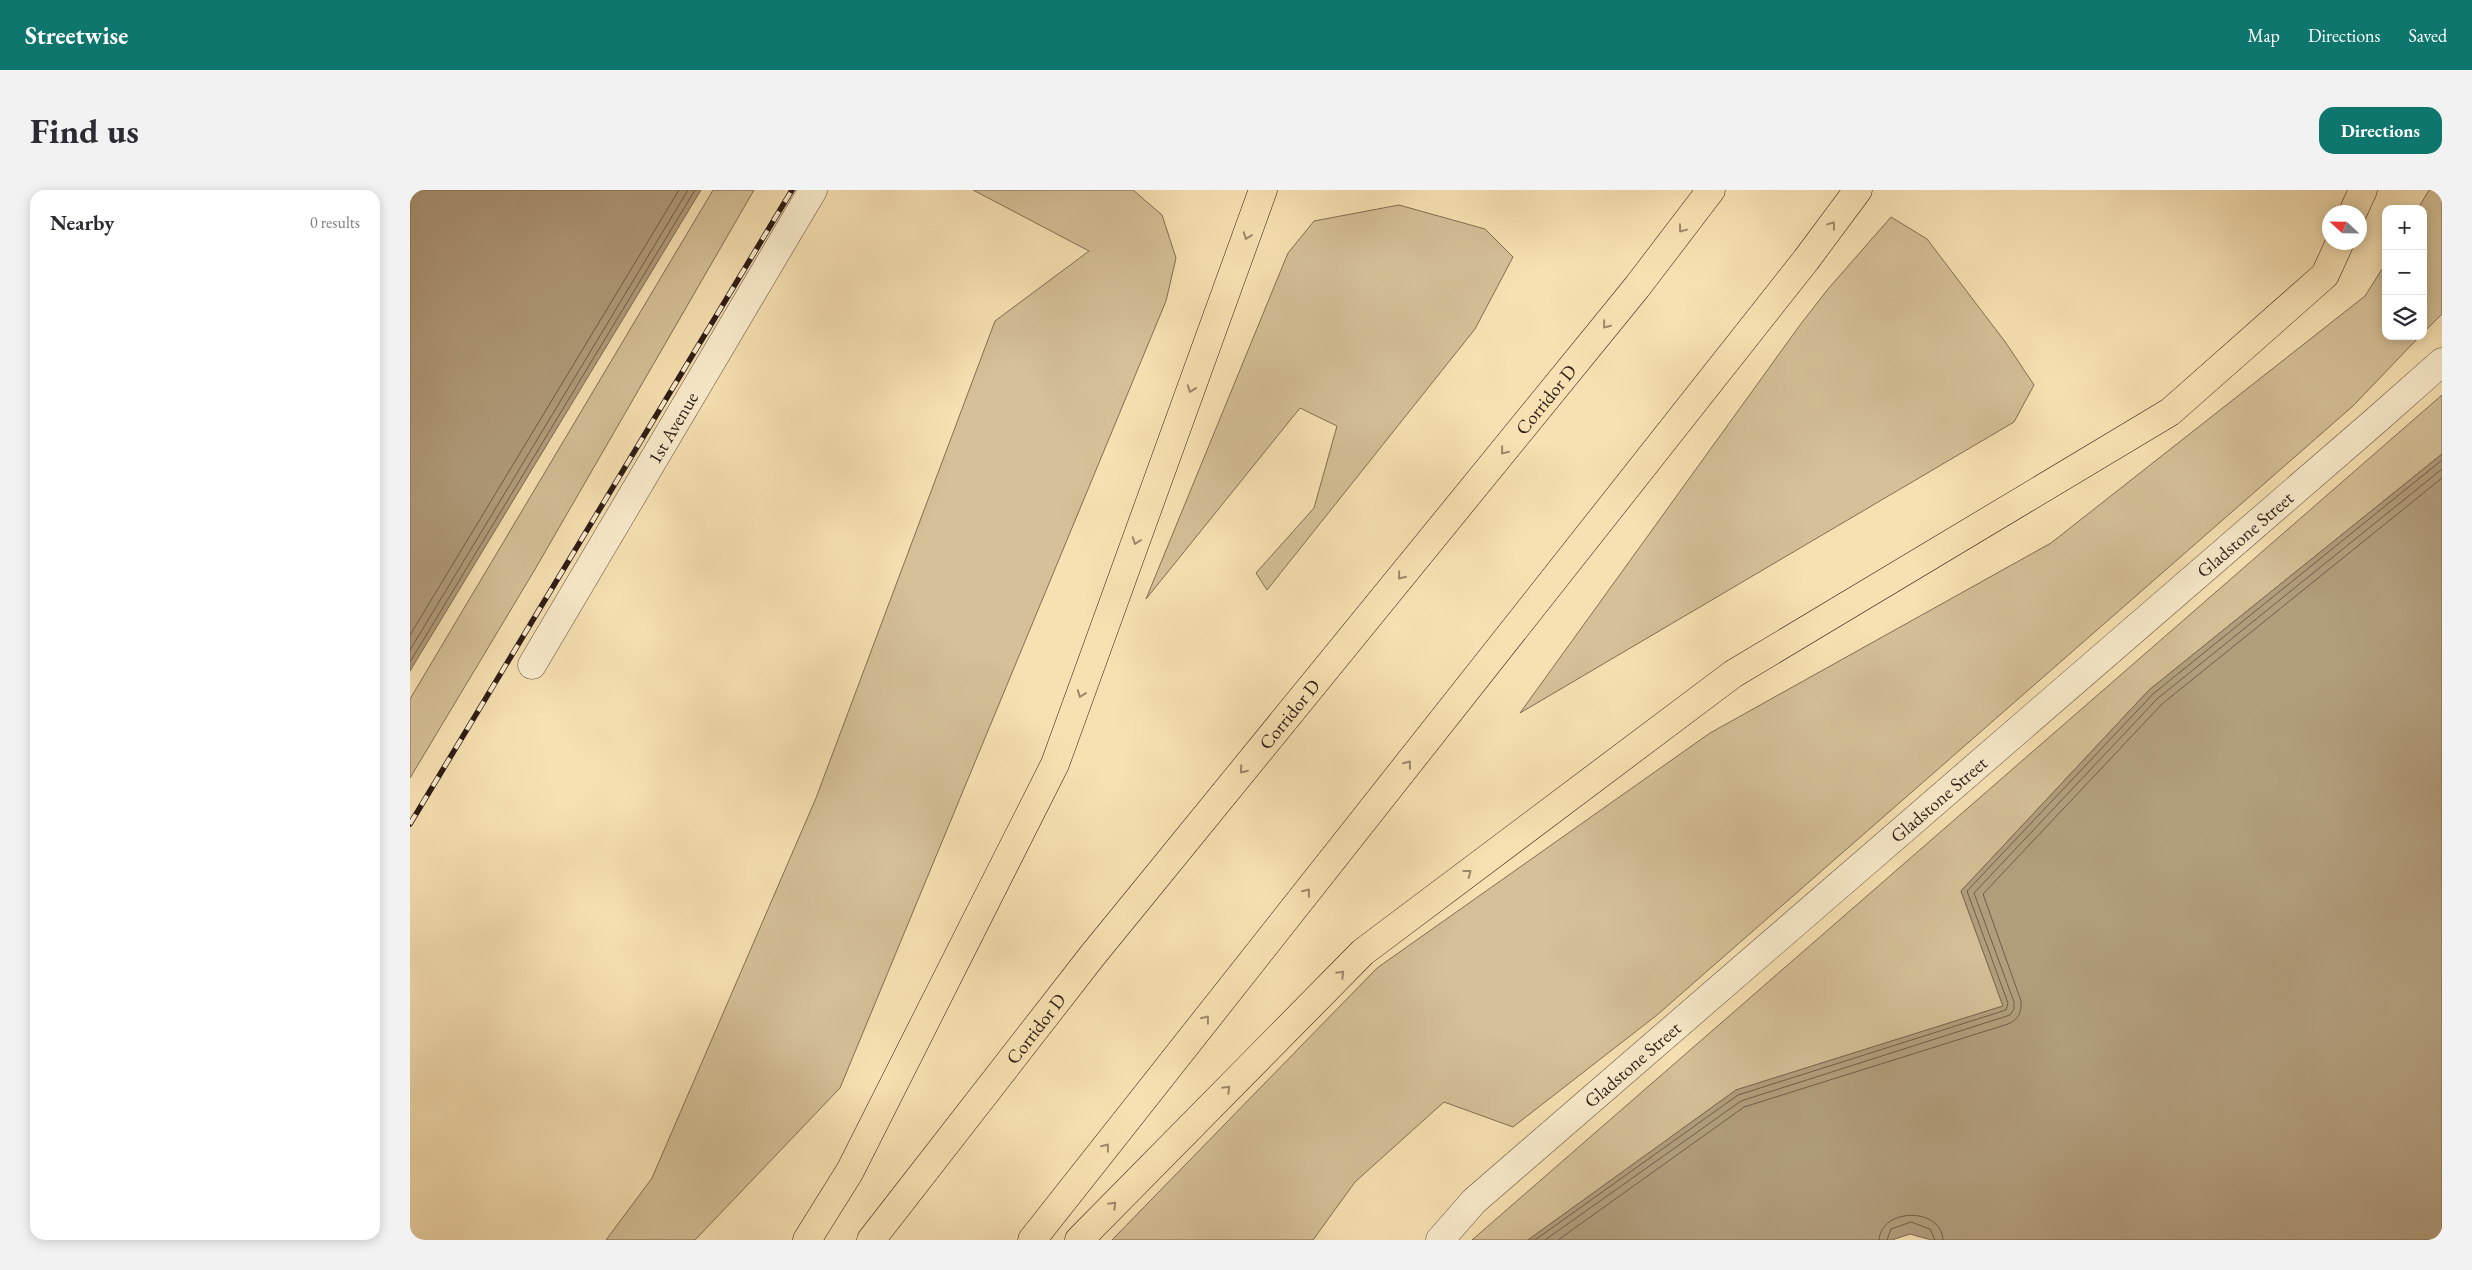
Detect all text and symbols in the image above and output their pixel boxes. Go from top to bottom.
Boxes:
text: Streetwise [25,20,128,51]
text: Map [2248,24,2280,47]
text: Directions [2308,24,2380,47]
text: Saved [2408,24,2447,47]
button: Directions [2319,107,2442,154]
text: Find us [30,108,139,153]
north arrow [2322,205,2367,250]
map controls [2382,205,2427,340]
button: + [2382,205,2427,250]
text: Nearby [50,209,114,236]
text: 0 results [310,212,360,233]
one-way arrow [1826,221,1835,231]
one-way arrow [1679,223,1687,232]
one-way arrow [1243,231,1253,240]
button: − [2382,250,2427,295]
button: layers [2382,295,2427,340]
one-way arrow [1603,319,1612,328]
street label: Corridor D [1510,359,1582,440]
one-way arrow [1187,384,1197,392]
street label: 1st Avenue [642,387,704,468]
one-way arrow [1500,445,1509,454]
street label: Gladstone Street [2191,486,2299,583]
one-way arrow [1132,537,1142,545]
one-way arrow [1398,571,1407,580]
street label: Corridor D [1253,674,1326,755]
one-way arrow [1077,689,1087,698]
street label: Gladstone Street [1885,751,1992,848]
one-way arrow [1402,761,1410,770]
one-way arrow [1241,764,1249,773]
one-way arrow [1462,870,1471,878]
one-way arrow [1301,888,1310,898]
one-way arrow [1335,970,1344,979]
street label: Corridor D [1000,988,1072,1070]
one-way arrow [1201,1016,1209,1025]
street label: Gladstone Street [1579,1016,1686,1113]
one-way arrow [1221,1086,1230,1095]
one-way arrow [1100,1144,1108,1153]
one-way arrow [1107,1202,1116,1211]

